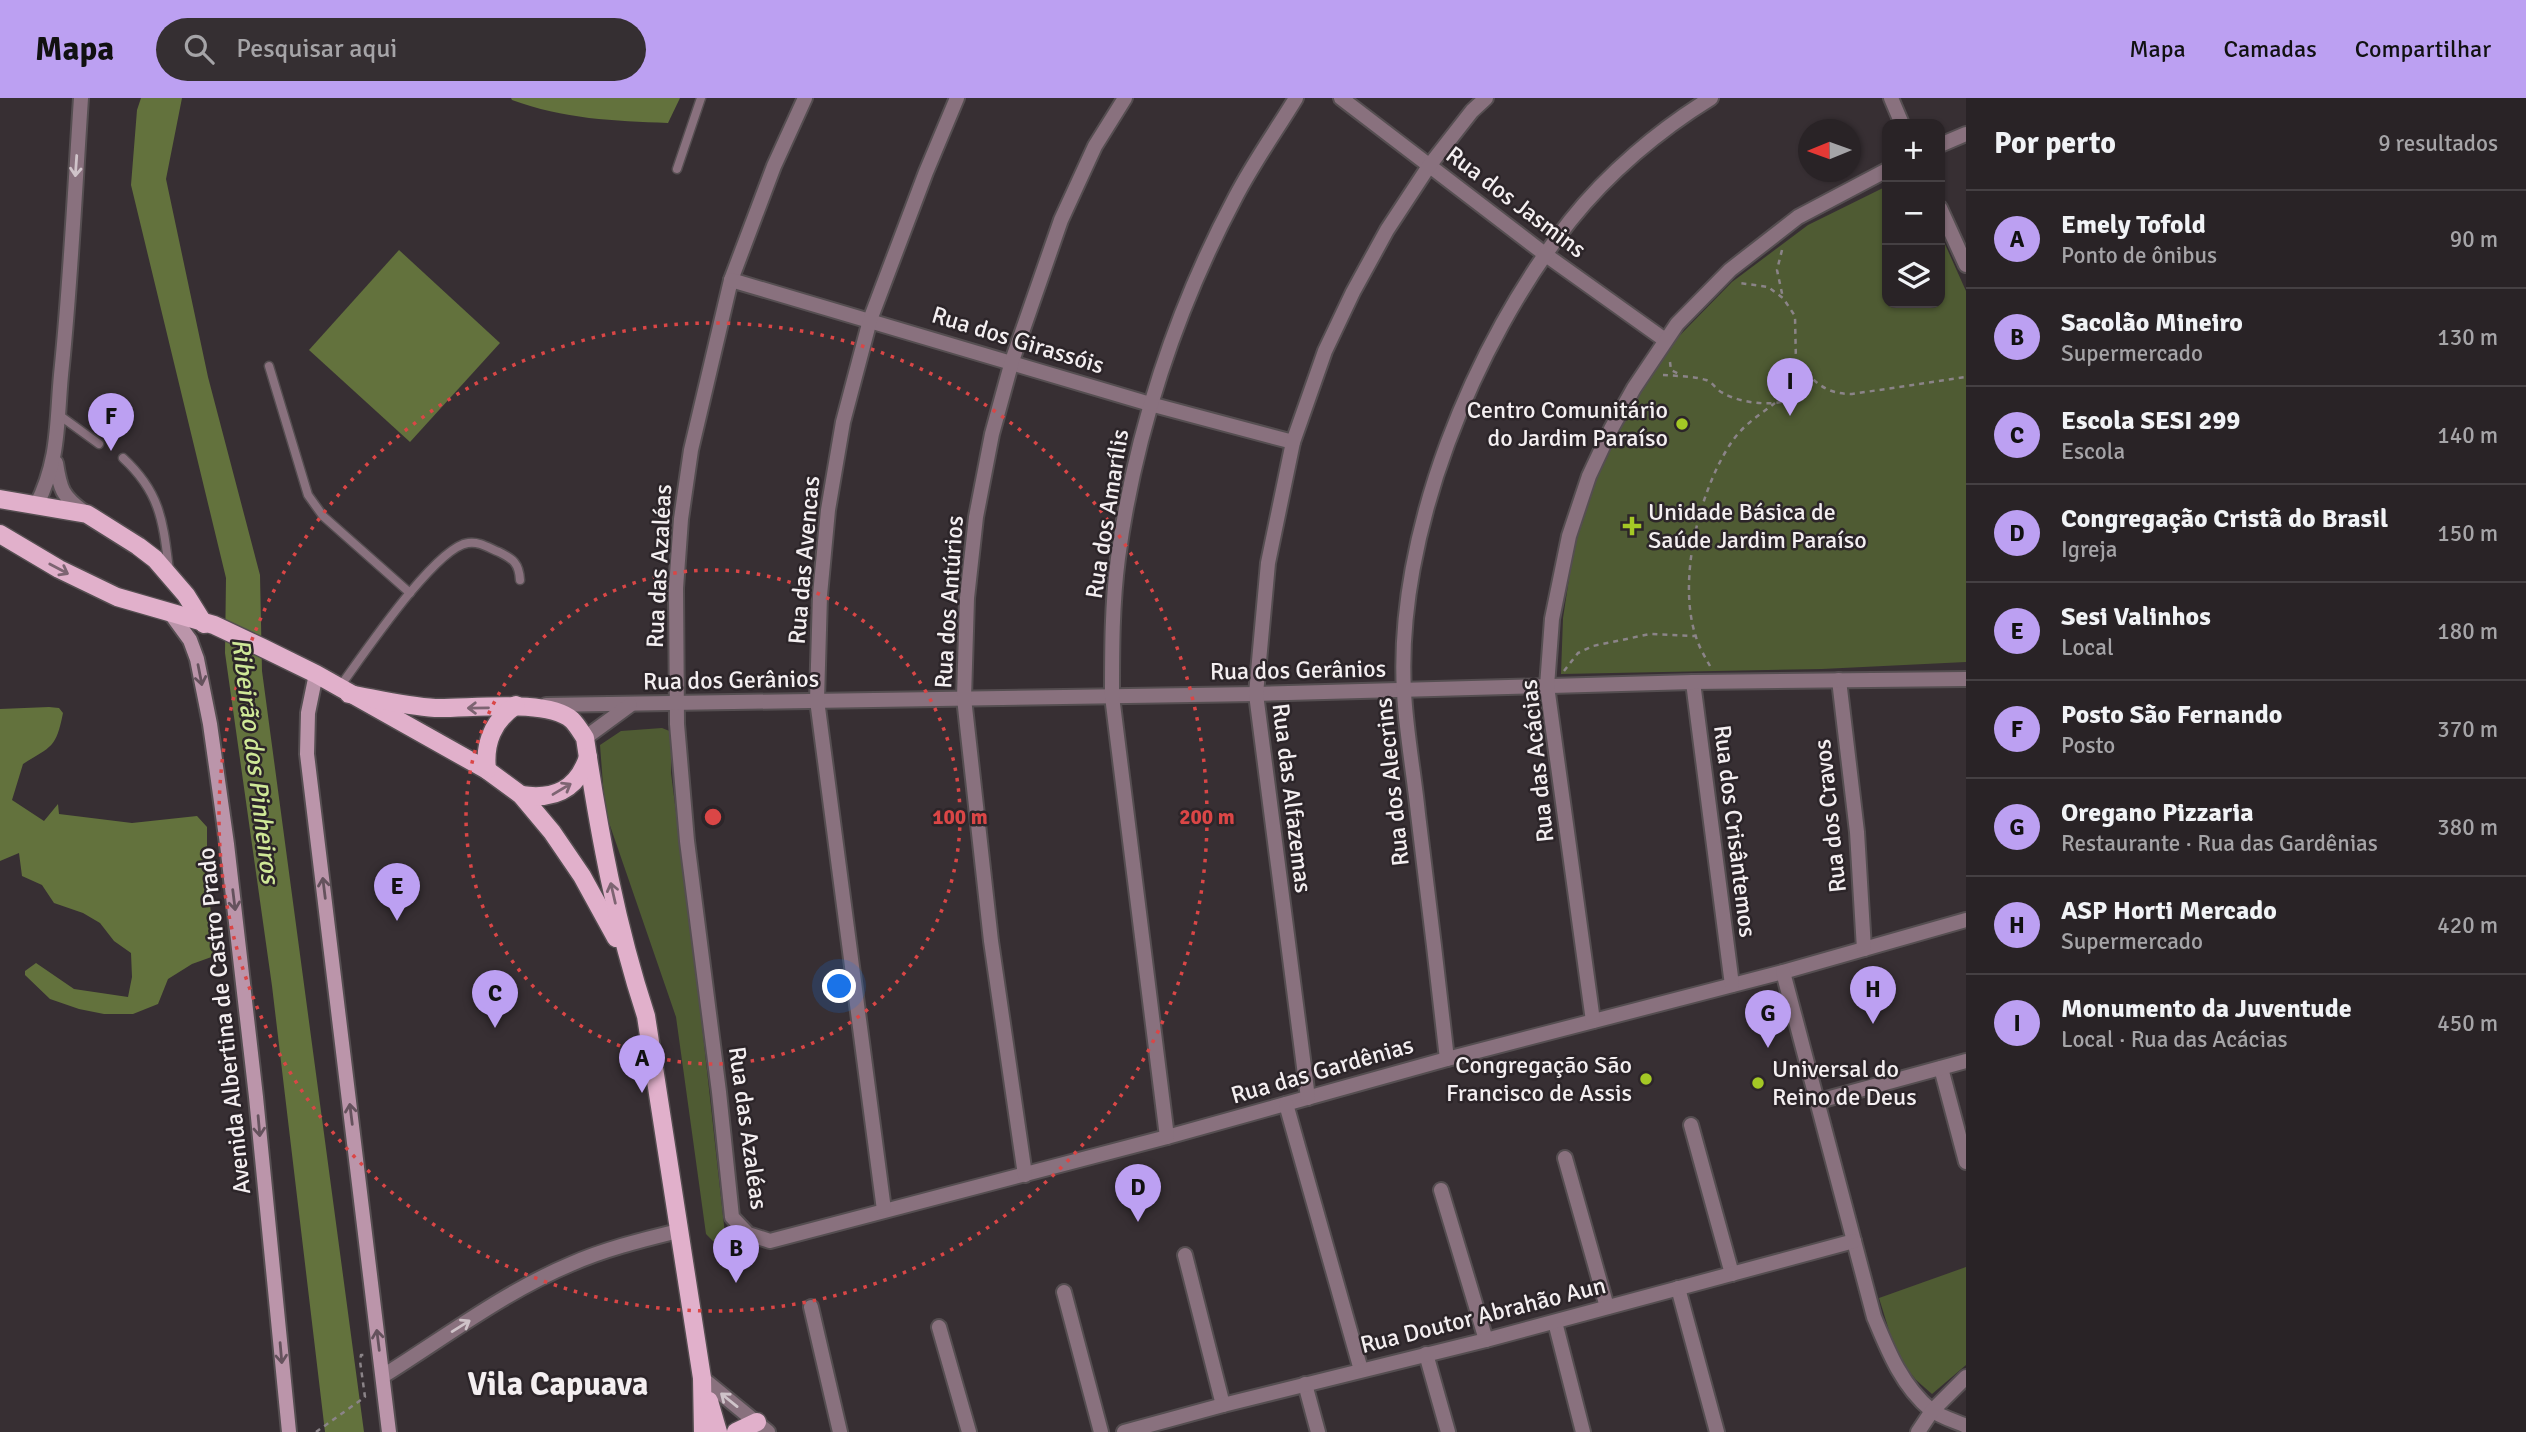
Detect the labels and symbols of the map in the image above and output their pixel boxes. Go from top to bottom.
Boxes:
north arrow [1798,119,1861,182]
street label: Rua dos Jasmins [1440,140,1592,264]
one-way arrow [70,154,83,177]
street label: Rua dos Girassóis [928,300,1108,380]
pin: I [1767,358,1813,416]
pin: F [88,393,134,451]
place label: Centro Comunitário do Jardim Paraíso [1467,395,1668,453]
marker: Centro Comunitário do Jardim Paraíso [1674,416,1690,432]
street label: Rua dos Amarílis [1079,427,1135,601]
street label: Rua das Avencas [782,474,826,646]
street label: Rua das Azaléas [640,483,678,649]
place label: Unidade Básica de Saúde Jardim Paraíso [1648,497,1867,555]
street label: Rua dos Antúrios [928,514,970,690]
marker: Unidade Básica de Saúde Jardim Paraíso [1622,516,1642,536]
one-way arrow [48,562,69,576]
water label: Ribeirão dos Pinheiros [224,637,286,888]
street label: Rua dos Gerânios [1210,653,1386,687]
one-way arrow [194,663,207,686]
street label: Rua dos Gerânios [643,663,819,697]
street label: Rua das Acácias [1514,678,1560,844]
street label: Rua dos Alecrins [1368,696,1416,868]
one-way arrow [467,701,490,715]
street label: Rua das Alfazemas [1265,701,1319,895]
street label: Rua dos Crisântemos [1707,723,1763,939]
street label: Rua dos Cravos [1807,738,1853,894]
one-way arrow [551,782,571,796]
text: 100 m [932,804,988,830]
text: 200 m [1179,804,1235,830]
centre of rings [701,805,725,829]
street label: Avenida Albertina de Castro Prado [191,846,257,1196]
pin: E [374,863,420,921]
one-way arrow [317,877,330,900]
one-way arrow [605,882,619,905]
one-way arrow [227,888,240,911]
pin: H [1850,966,1896,1024]
your location [822,969,856,1003]
pin: C [472,970,518,1028]
pin: G [1745,990,1791,1048]
street label: Rua das Gardênias [1227,1030,1417,1110]
pin: A [619,1035,665,1093]
street label: Rua das Azaléas [722,1045,774,1211]
place label: Congregação São Francisco de Assis [1446,1050,1632,1108]
place label: Universal do Reino de Deus [1772,1054,1917,1112]
marker: Congregação São Francisco de Assis [1638,1071,1654,1087]
marker: Universal do Reino de Deus [1750,1075,1766,1091]
one-way arrow [344,1103,357,1126]
one-way arrow [253,1114,266,1137]
pin: D [1115,1164,1161,1222]
pin: B [713,1225,759,1283]
street label: Rua Doutor Abrahão Aun [1357,1270,1609,1360]
one-way arrow [451,1319,471,1333]
one-way arrow [372,1329,385,1352]
one-way arrow [275,1341,288,1363]
district label: Vila Capuava [468,1365,648,1404]
one-way arrow [721,1393,739,1408]

